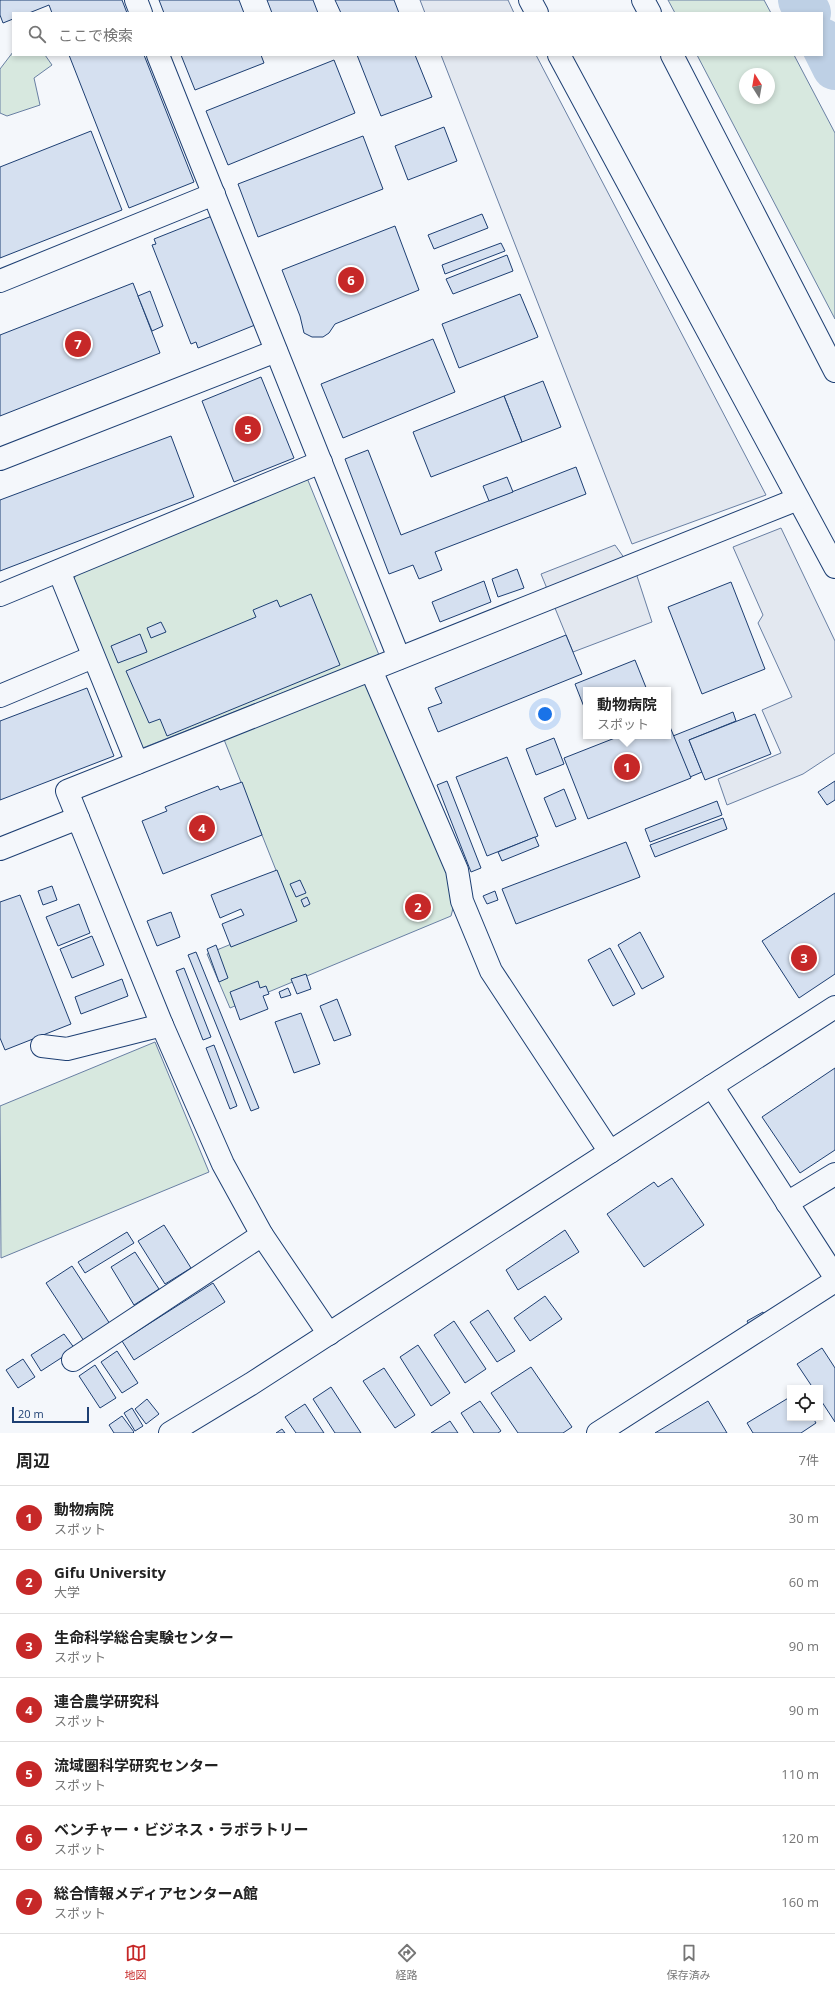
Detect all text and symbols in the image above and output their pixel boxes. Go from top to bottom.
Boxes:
search box [12,12,823,56]
icon: search [26,23,48,45]
text: ここで検索 [58,25,133,45]
north arrow [739,68,775,104]
pin: 6 [338,265,364,295]
pin: 7 [65,329,91,359]
pin: 5 [235,414,261,444]
popup [583,687,671,739]
text: 動物病院 [597,694,657,714]
your location [535,704,555,724]
text: スポット [597,715,649,733]
pin: 1 [614,752,640,782]
pin: 4 [189,813,215,843]
pin: 2 [405,892,431,922]
pin: 3 [791,943,817,973]
map controls [787,1385,823,1421]
button: locate [787,1385,823,1421]
scale bar [12,1405,89,1424]
text: 20 m [18,1406,44,1421]
text: 周辺 [16,1449,50,1472]
text: 7件 [799,1451,819,1469]
text: 動物病院 [54,1499,114,1519]
text: 1 [25,1509,33,1527]
text: 30 m [789,1509,819,1527]
text: スポット [54,1520,106,1538]
text: Gifu University [54,1562,166,1582]
text: 2 [25,1573,33,1591]
text: 60 m [789,1573,819,1591]
text: 大学 [54,1583,80,1601]
text: 生命科学総合実験センター [54,1627,234,1647]
text: 3 [25,1637,33,1655]
text: 90 m [789,1637,819,1655]
text: スポット [54,1648,106,1666]
text: 連合農学研究科 [54,1691,159,1711]
text: 4 [25,1701,33,1719]
text: 90 m [789,1701,819,1719]
text: スポット [54,1712,106,1730]
text: 流域圏科学研究センター [54,1755,219,1775]
text: 5 [25,1765,33,1783]
text: 110 m [781,1765,819,1783]
text: スポット [54,1776,106,1794]
text: ベンチャー・ビジネス・ラボラトリー [54,1819,309,1839]
text: 6 [25,1829,33,1847]
text: 120 m [781,1829,819,1847]
text: スポット [54,1840,106,1858]
text: 総合情報メディアセンターA館 [54,1883,258,1903]
text: 7 [25,1893,33,1911]
text: 160 m [781,1893,819,1911]
text: スポット [54,1904,106,1922]
tab: 地図 [125,1942,147,1982]
tab: 経路 [396,1942,418,1982]
tab: 保存済み [667,1942,711,1982]

